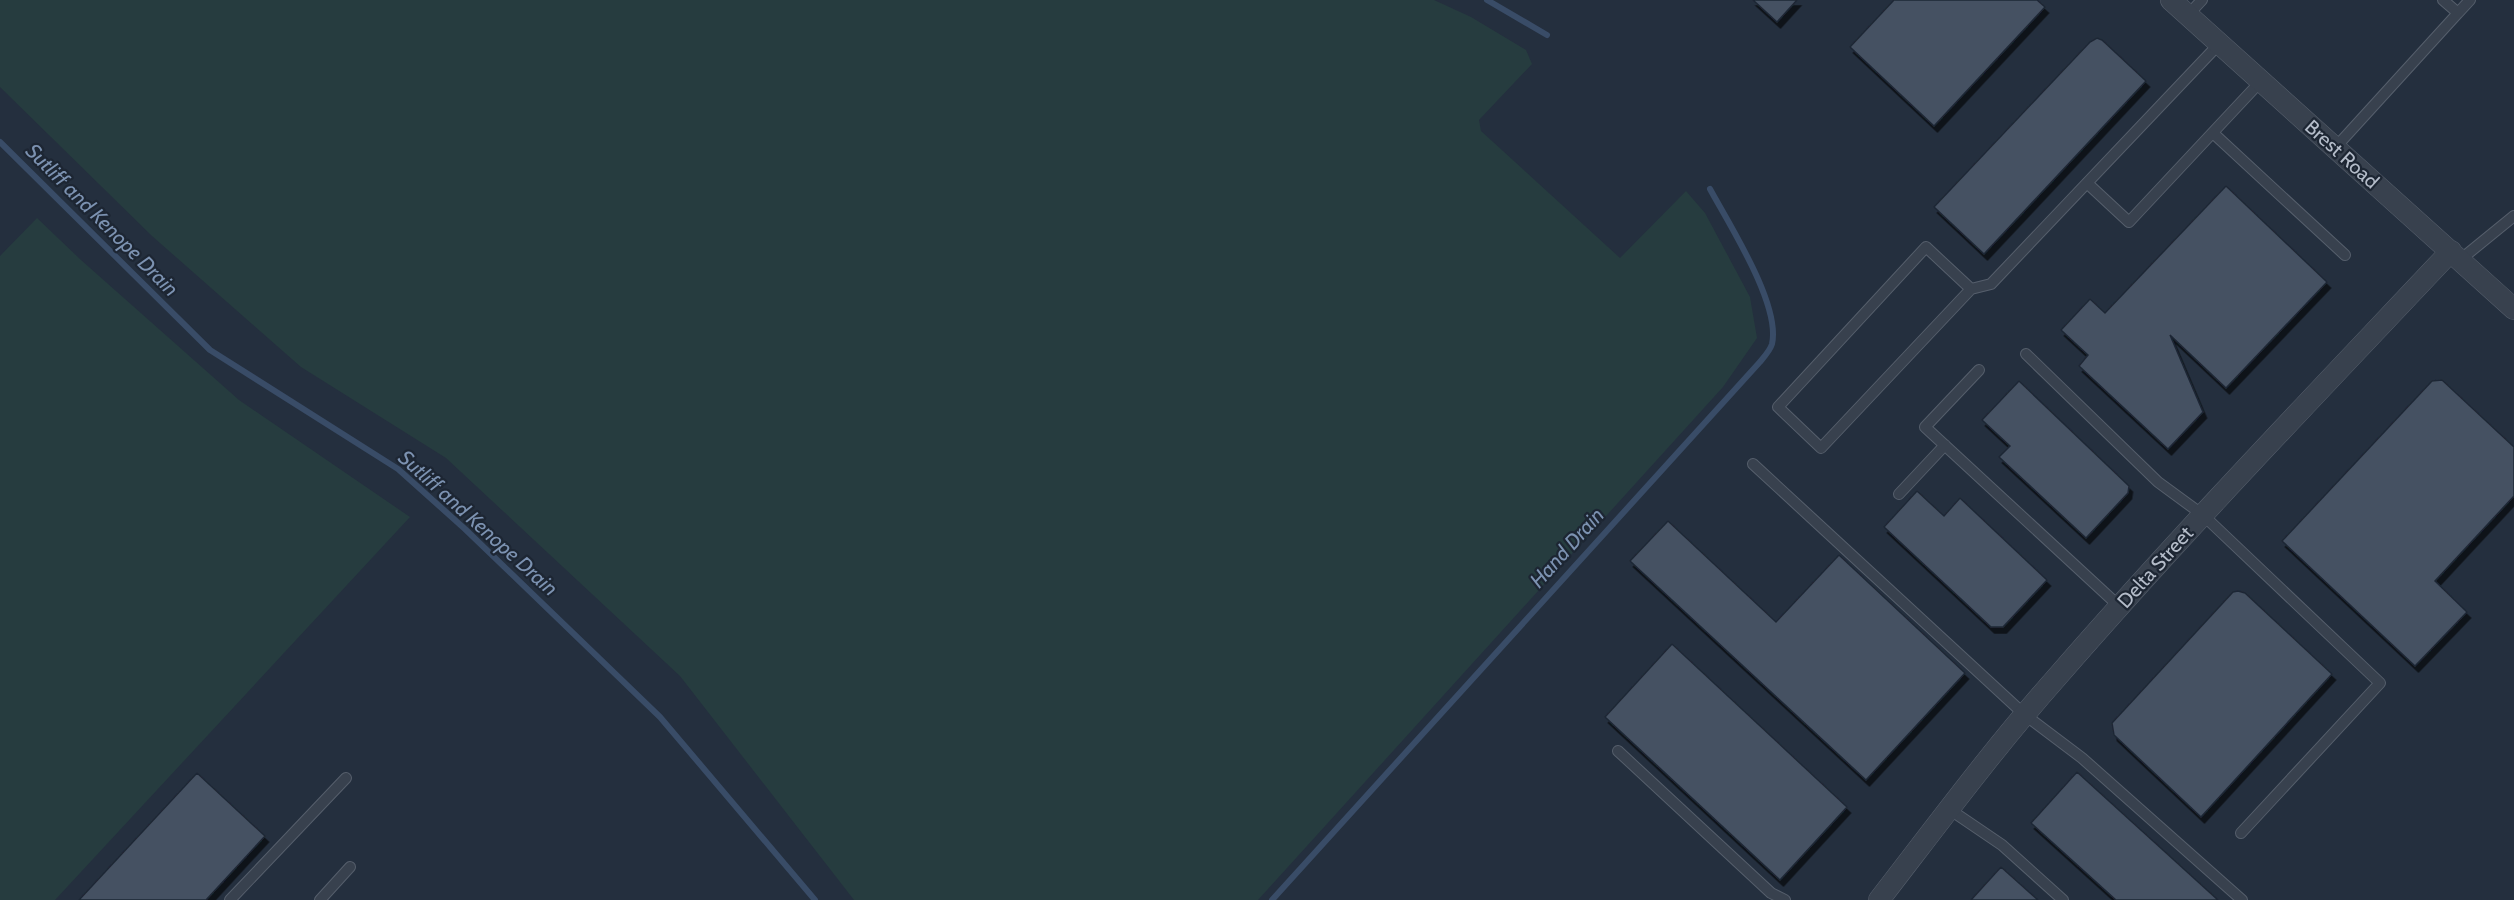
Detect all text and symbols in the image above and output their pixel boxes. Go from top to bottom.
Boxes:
street label: Brest Road [2300,115,2384,193]
water label: Sutliff and Kenope Drain [21,138,184,301]
water label: Sutliff and Kenope Drain [394,445,563,601]
water label: Hand Drain [1524,503,1609,593]
street label: Delta Street [2112,521,2198,613]

